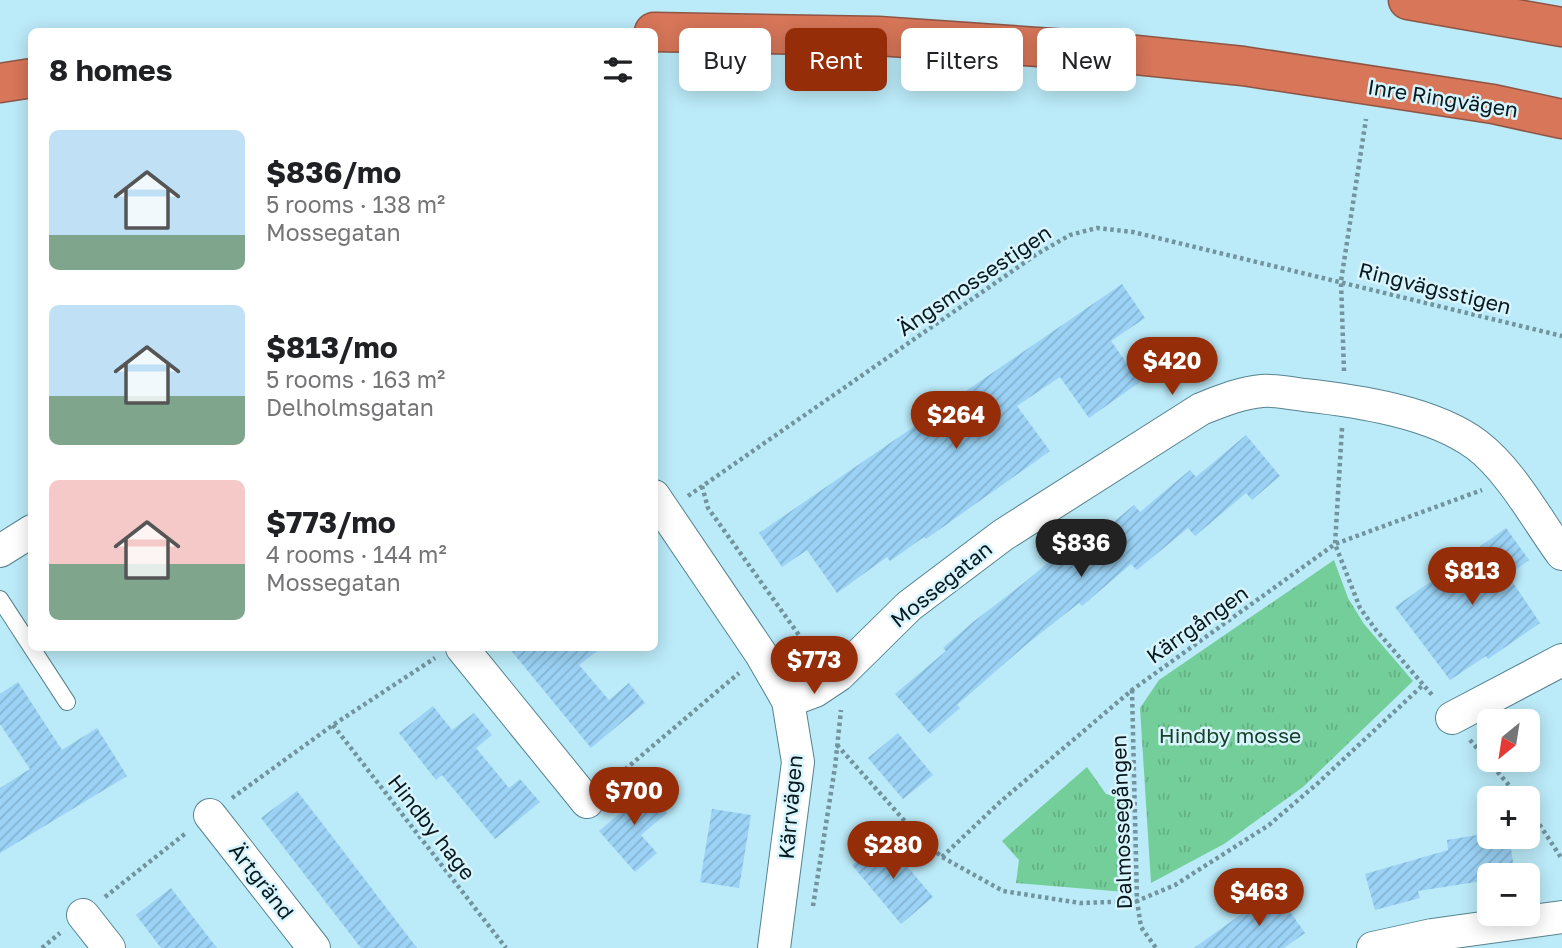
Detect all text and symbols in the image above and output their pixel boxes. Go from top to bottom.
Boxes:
chip: Buy [679,28,771,91]
chip: Rent [785,28,887,91]
chip: Filters [901,28,1023,91]
chip: New [1037,28,1136,91]
icon: filters [599,51,637,89]
text: 8 homes [49,52,173,88]
street label: Inre Ringvägen [1366,73,1520,123]
text: $836/mo [266,154,401,190]
icon: home [105,158,189,242]
text: 5 rooms · 138 m² [266,190,445,218]
text: Mossegatan [266,218,401,246]
street label: Ängsmossestigen [892,219,1056,341]
street label: Ringvägsstigen [1356,256,1514,320]
text: $813/mo [266,329,398,365]
icon: home [105,333,189,417]
pin: $420 [1131,338,1213,397]
text: $420 [1143,346,1201,374]
text: 5 rooms · 163 m² [266,365,445,393]
pin: $264 [915,392,997,451]
text: Delholmsgatan [266,393,434,421]
text: $264 [927,400,985,428]
text: $773/mo [266,504,396,540]
icon: home [105,508,189,592]
pin: $836 [1040,520,1122,579]
text: $836 [1052,528,1110,556]
street label: Mossegatan [885,535,997,633]
text: 4 rooms · 144 m² [266,540,447,568]
pin: $813 [1431,548,1513,607]
text: $813 [1444,556,1500,584]
text: Mossegatan [266,568,401,596]
street label: Kärrgången [1141,580,1253,668]
pin: $773 [773,636,855,696]
text: $773 [787,645,841,673]
north arrow [1477,709,1540,772]
map controls [1477,709,1540,926]
park label: Hindby mosse [1159,722,1301,748]
street label: Dalmossegången [1105,734,1137,910]
street label: Kärrvägen [773,754,807,860]
pin: $700 [593,768,675,827]
street label: Hindby hage [383,769,481,885]
text: $700 [605,776,663,804]
button: + [1477,786,1540,849]
pin: $280 [852,822,934,881]
text: $280 [863,830,923,858]
street label: Ärtgränd [224,838,300,924]
button: − [1477,863,1540,926]
pin: $463 [1218,869,1300,928]
text: $463 [1230,877,1288,905]

